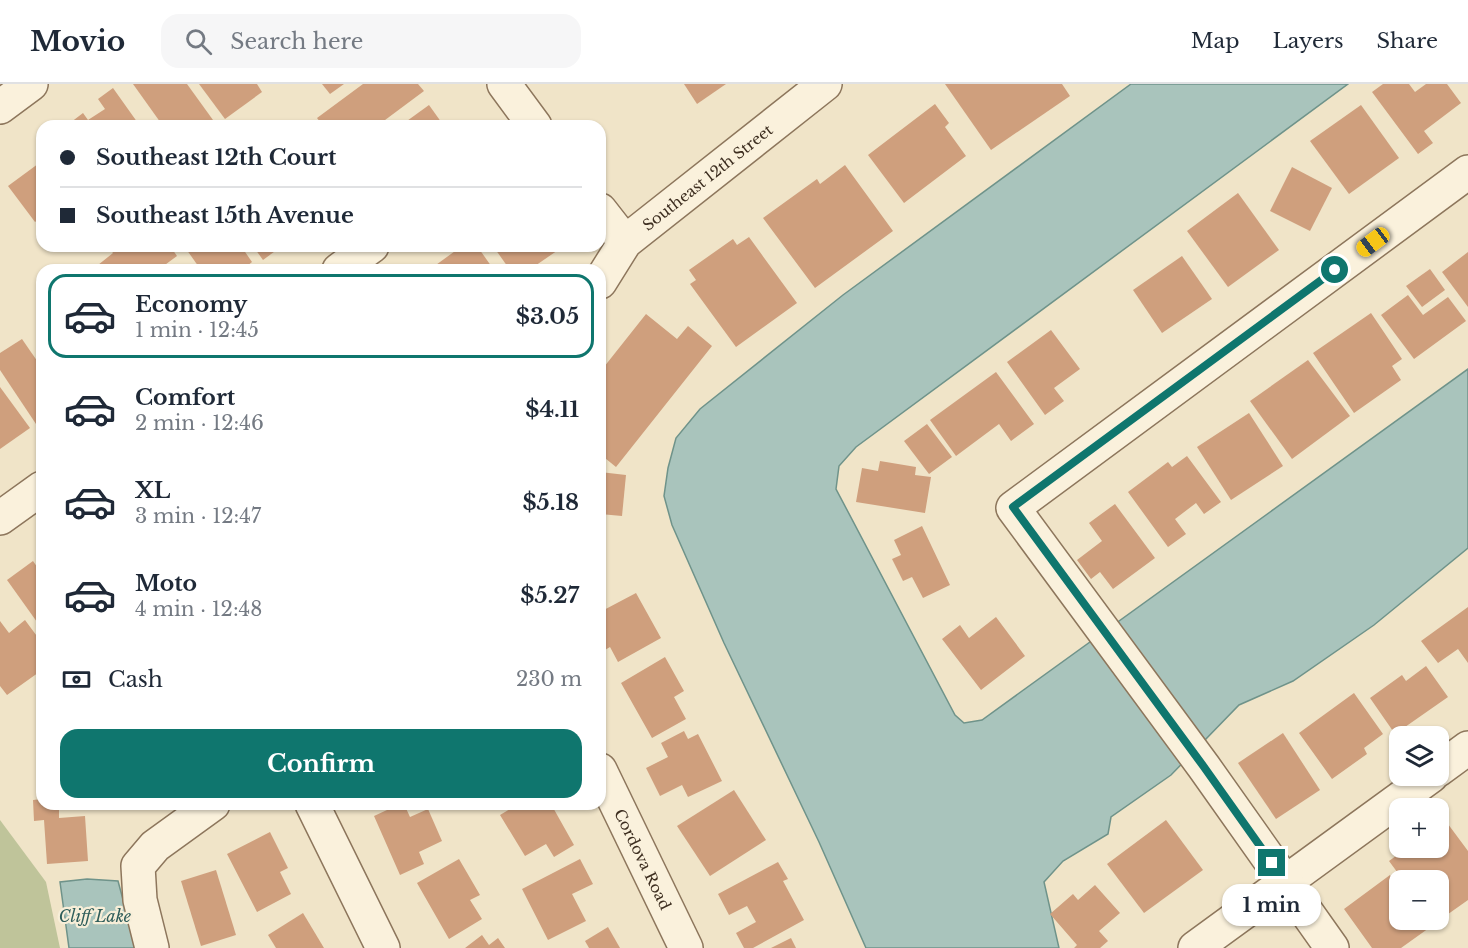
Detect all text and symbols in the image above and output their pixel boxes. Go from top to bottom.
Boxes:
search box [161,14,581,68]
text: Movio [30,24,125,59]
icon: search [182,25,215,58]
text: Search here [230,28,363,55]
text: Map [1191,28,1240,54]
text: Layers [1273,28,1344,54]
text: Share [1377,28,1438,54]
street label: Southeast 12th Street [638,120,776,234]
text: Southeast 12th Court [96,144,336,171]
text: Southeast 15th Avenue [96,202,354,229]
car [1353,224,1393,260]
route start [1321,256,1348,283]
icon: car [63,289,117,343]
text: Economy [135,291,247,318]
text: $3.05 [516,303,579,330]
text: 1 min · 12:45 [135,318,259,342]
icon: car [63,382,117,436]
text: Comfort [135,384,235,411]
text: $4.11 [525,396,579,423]
text: 2 min · 12:46 [135,411,264,435]
icon: car [63,475,117,529]
text: XL [135,477,170,504]
text: $5.18 [522,489,579,516]
text: 3 min · 12:47 [135,504,261,528]
icon: car [63,568,117,622]
text: Moto [135,570,197,597]
text: $5.27 [520,582,579,609]
text: 4 min · 12:48 [135,597,262,621]
icon: cash [60,663,93,696]
text: Cash [108,666,163,693]
text: 230 m [516,667,582,691]
map controls [1389,726,1449,930]
button: layers [1389,726,1449,786]
button: Confirm [60,729,582,798]
button: + [1389,798,1449,858]
street label: Cordova Road [611,806,676,913]
route end [1258,849,1285,876]
button: − [1389,870,1449,930]
callout: 1 min [1222,884,1322,926]
text: 1 min [1243,893,1300,917]
water label: Cliff Lake [59,906,132,926]

